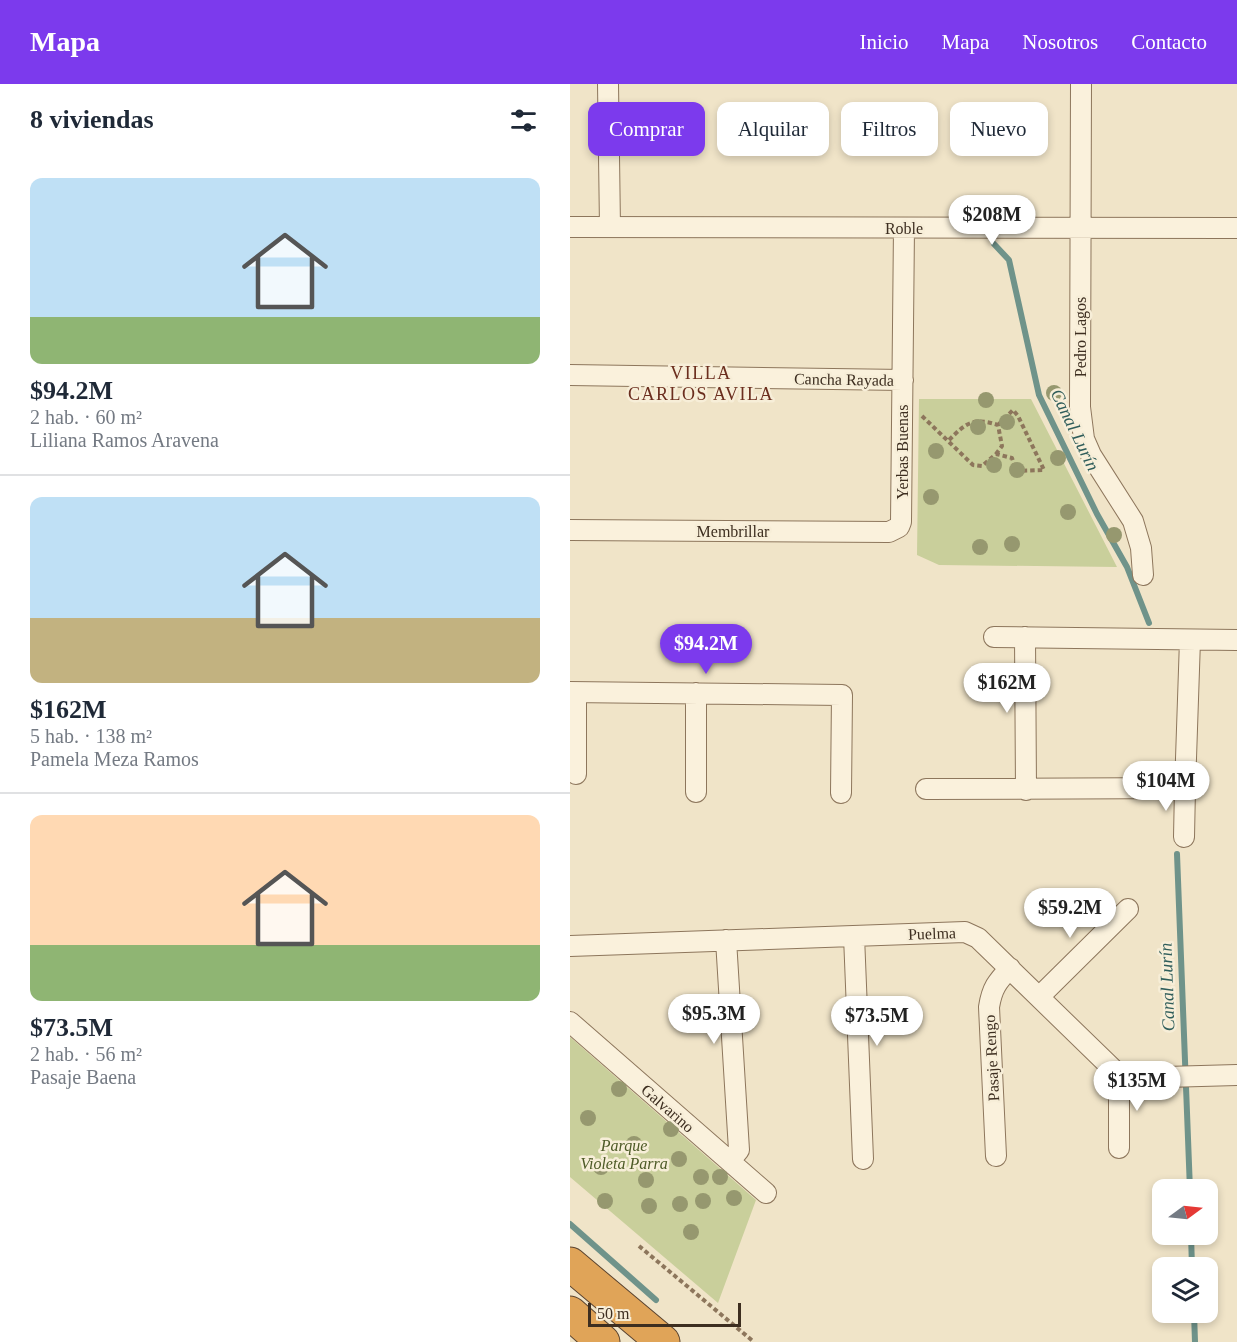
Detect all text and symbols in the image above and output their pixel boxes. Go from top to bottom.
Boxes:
text: Mapa [30,26,100,57]
text: Inicio [860,30,909,54]
text: Mapa [942,30,989,54]
text: Nosotros [1022,30,1098,54]
text: Contacto [1131,30,1207,54]
chip: Comprar [588,102,705,156]
chip: Alquilar [717,102,829,156]
chip: Filtros [841,102,938,156]
chip: Nuevo [950,102,1048,156]
icon: filters [507,104,540,137]
text: 8 viviendas [30,105,154,134]
pin: $208M [950,195,1034,246]
text: $208M [963,203,1021,225]
icon: home [231,217,339,325]
street label: Roble [885,220,923,237]
street label: Pedro Lagos [1072,297,1090,377]
district label: VILLA CARLOS AVILA [628,363,774,404]
street label: Cancha Rayada [794,370,894,390]
text: $94.2M [30,376,113,405]
water label: Canal Lurín [1047,386,1103,474]
street label: Yerbas Buenas [894,405,911,499]
text: 2 hab. · 60 m² [30,406,142,428]
text: Liliana Ramos Aravena [30,429,219,451]
street label: Membrillar [697,523,770,540]
icon: home [231,536,339,644]
pin: $94.2M [657,624,755,675]
text: $94.2M [674,632,738,654]
pin: $162M [965,663,1049,714]
text: $162M [978,671,1036,693]
text: $162M [30,695,107,724]
text: 5 hab. · 138 m² [30,725,152,747]
text: Pamela Meza Ramos [30,748,199,770]
pin: $104M [1124,761,1208,812]
text: $104M [1137,769,1195,791]
icon: home [231,854,339,962]
pin: $59.2M [1021,888,1119,939]
text: $59.2M [1038,896,1102,918]
street label: Puelma [908,924,956,943]
water label: Canal Lurín [1155,942,1179,1032]
pin: $95.3M [665,994,763,1045]
pin: $73.5M [828,996,926,1047]
text: $95.3M [682,1002,746,1024]
text: $73.5M [845,1004,909,1026]
text: $73.5M [30,1013,113,1042]
street label: Pasaje Rengo [981,1014,1003,1102]
text: 2 hab. · 56 m² [30,1043,142,1065]
pin: $135M [1095,1061,1179,1112]
text: Pasaje Baena [30,1066,136,1088]
text: $135M [1108,1069,1166,1091]
street label: Galvarino [638,1081,697,1136]
park label: Parque Violeta Parra [580,1137,668,1172]
north arrow [1152,1179,1218,1245]
map controls [1152,1179,1218,1323]
button: layers [1152,1257,1218,1323]
scale bar [588,1300,741,1328]
text: 50 m [597,1305,629,1322]

